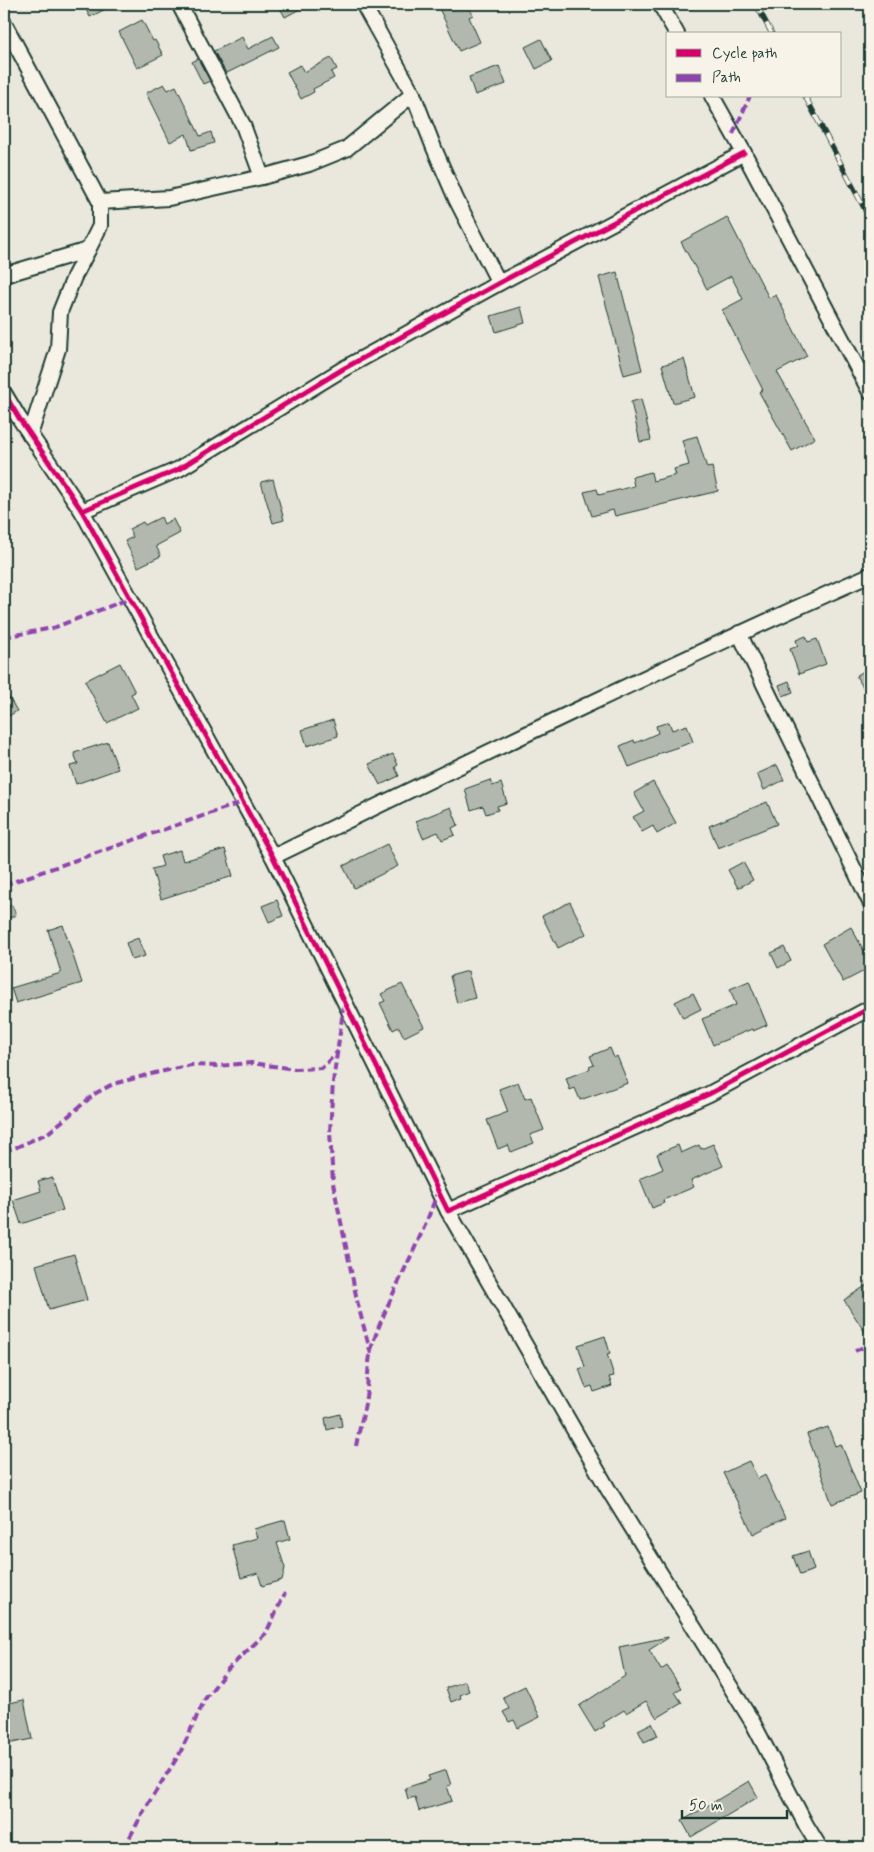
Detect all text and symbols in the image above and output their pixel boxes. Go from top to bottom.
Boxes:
legend [666,32,842,98]
text: Cycle path [712,44,777,64]
text: Path [712,68,741,88]
scale bar [682,1787,786,1819]
text: 50 m [689,1796,723,1816]

